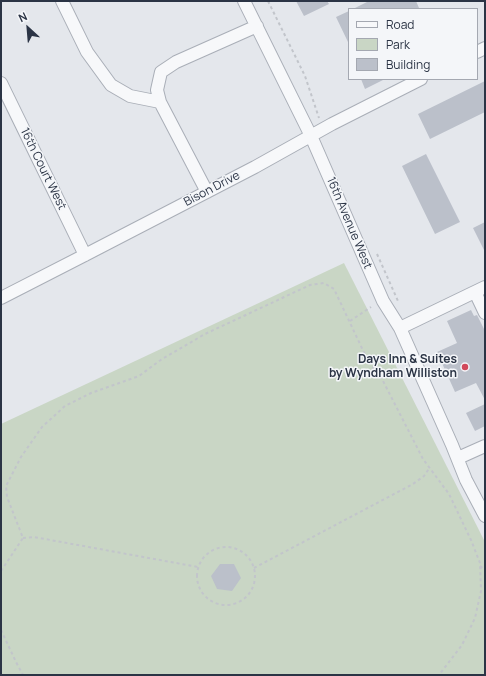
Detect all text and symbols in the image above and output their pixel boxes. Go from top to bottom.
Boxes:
north arrow [8,8,48,48]
text: N [16,8,29,25]
legend [348,8,478,80]
text: Road [386,16,414,33]
text: Park [386,36,410,53]
text: Building [386,56,430,73]
street label: 16th Court West [17,126,69,212]
street label: Bison Drive [182,168,242,210]
street label: 16th Avenue West [323,175,375,271]
place label: Days Inn & Suites by Wyndham Williston [329,353,457,381]
marker: Days Inn & Suites by Wyndham Williston [460,362,470,372]

